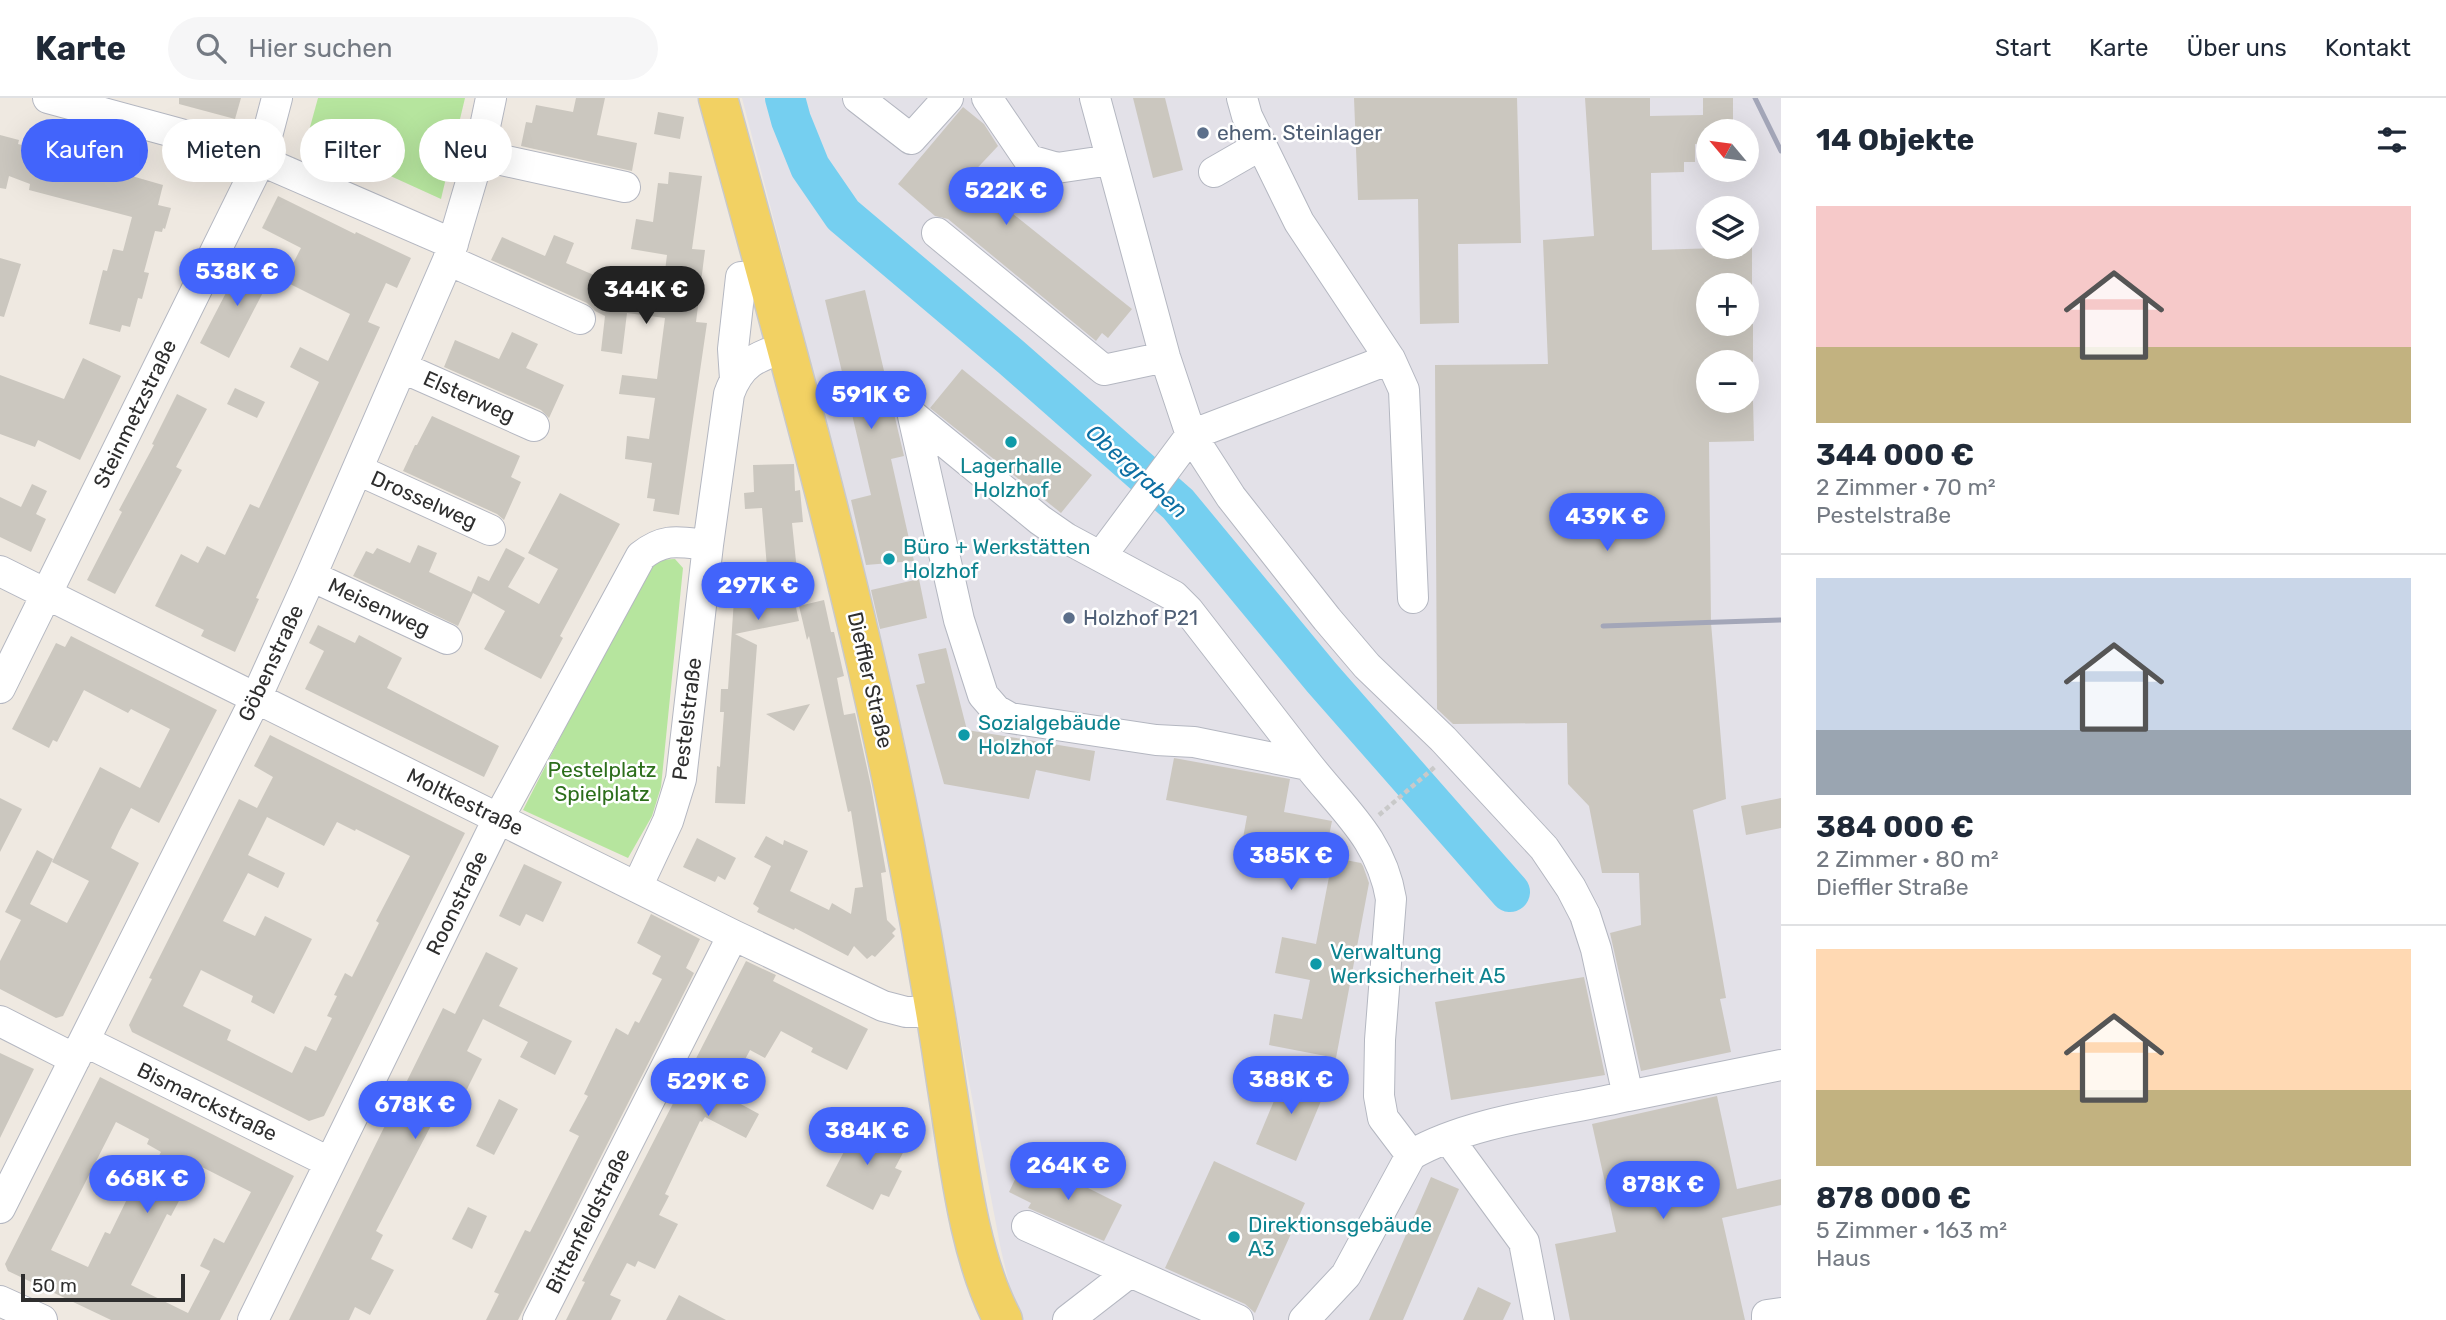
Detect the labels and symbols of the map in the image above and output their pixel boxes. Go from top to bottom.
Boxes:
north arrow [1696,119,1759,182]
place label: ehem. Steinlager [1217,120,1382,145]
marker: ehem. Steinlager [1195,125,1211,141]
pin: 522K € [949,167,1063,227]
pin: 538K € [180,248,294,308]
pin: 344K € [589,266,703,326]
street label: Steinmetzstraße [88,335,181,492]
street label: Elsterweg [420,365,519,428]
pin: 591K € [814,372,928,431]
water label: Obergraben [1080,418,1194,524]
marker: Lagerhalle Holzhof [1003,434,1019,450]
place label: Lagerhalle Holzhof [960,453,1062,502]
street label: Drosselweg [367,465,481,534]
pin: 439K € [1550,494,1664,553]
place label: Büro + Werkstätten Holzhof [903,534,1091,583]
marker: Büro + Werkstätten Holzhof [881,551,897,567]
pin: 297K € [701,562,815,622]
street label: Meisenweg [324,572,434,641]
street label: Göbenstraße [233,601,308,725]
place label: Holzhof P21 [1083,605,1198,630]
street label: Dieffler Straße [843,609,898,751]
marker: Holzhof P21 [1061,610,1077,626]
street label: Pestelstraße [667,656,706,782]
place label: Sozialgebäude Holzhof [978,710,1121,759]
marker: Sozialgebäude Holzhof [956,727,972,743]
park label: Pestelplatz Spielplatz [548,757,656,806]
street label: Moltkestraße [403,763,528,841]
pin: 385K € [1234,832,1348,892]
street label: Roonstraße [421,847,493,959]
place label: Verwaltung Werksicherheit A5 [1330,939,1506,988]
marker: Verwaltung Werksicherheit A5 [1308,956,1324,972]
pin: 388K € [1234,1056,1348,1116]
street label: Bismarckstraße [133,1057,281,1146]
pin: 529K € [651,1058,765,1118]
pin: 678K € [358,1082,472,1141]
pin: 384K € [810,1108,924,1167]
pin: 264K € [1011,1142,1125,1202]
street label: Bittenfeldstraße [540,1144,635,1298]
pin: 668K € [90,1156,204,1215]
pin: 878K € [1606,1162,1720,1221]
place label: Direktionsgebäude A3 [1248,1212,1432,1261]
marker: Direktionsgebäude A3 [1226,1229,1242,1245]
scale bar [21,1271,186,1303]

